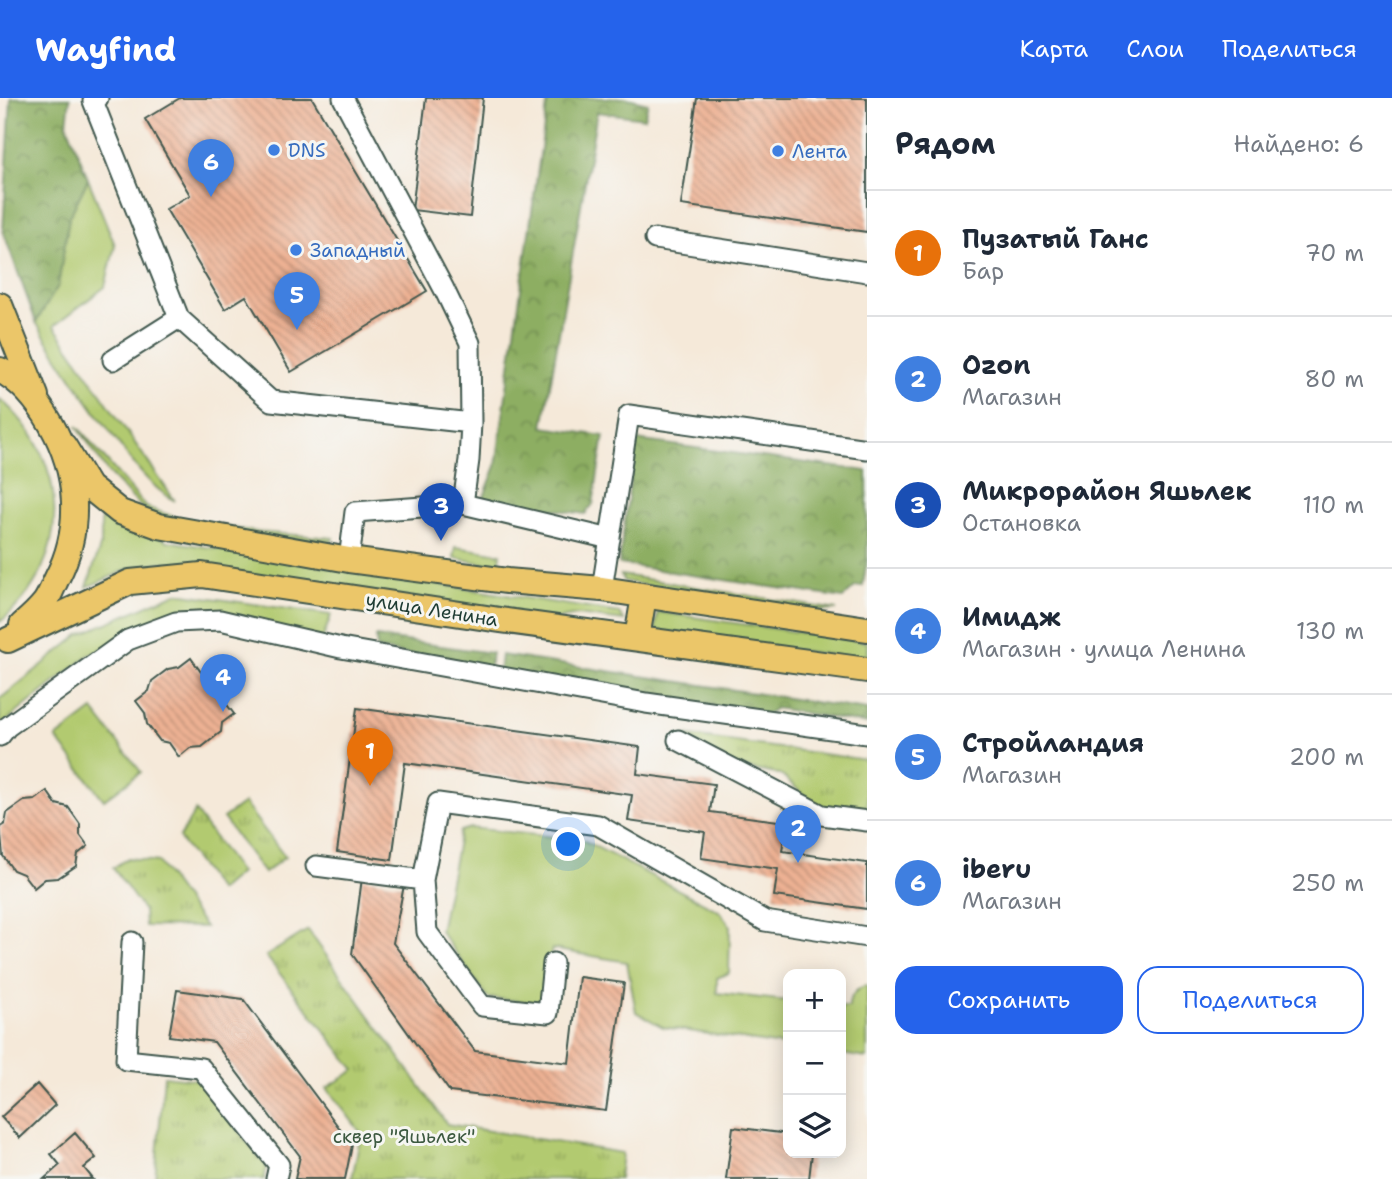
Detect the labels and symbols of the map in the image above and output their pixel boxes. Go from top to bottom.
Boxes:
place label: DNS [288,138,325,163]
pin: 6 [188,139,234,197]
place label: Лента [792,139,847,164]
marker: DNS [266,142,282,158]
marker: Лента [770,143,786,159]
place label: Западный [310,238,405,263]
marker: Западный [288,242,304,258]
pin: 5 [274,272,320,330]
pin: 3 [418,483,464,541]
street label: улица Ленина [364,587,500,632]
pin: 4 [200,654,246,712]
pin: 1 [347,728,393,786]
pin: 2 [775,805,821,863]
your location [551,827,585,861]
park label: сквер "Яшьлек" [333,1124,475,1149]

